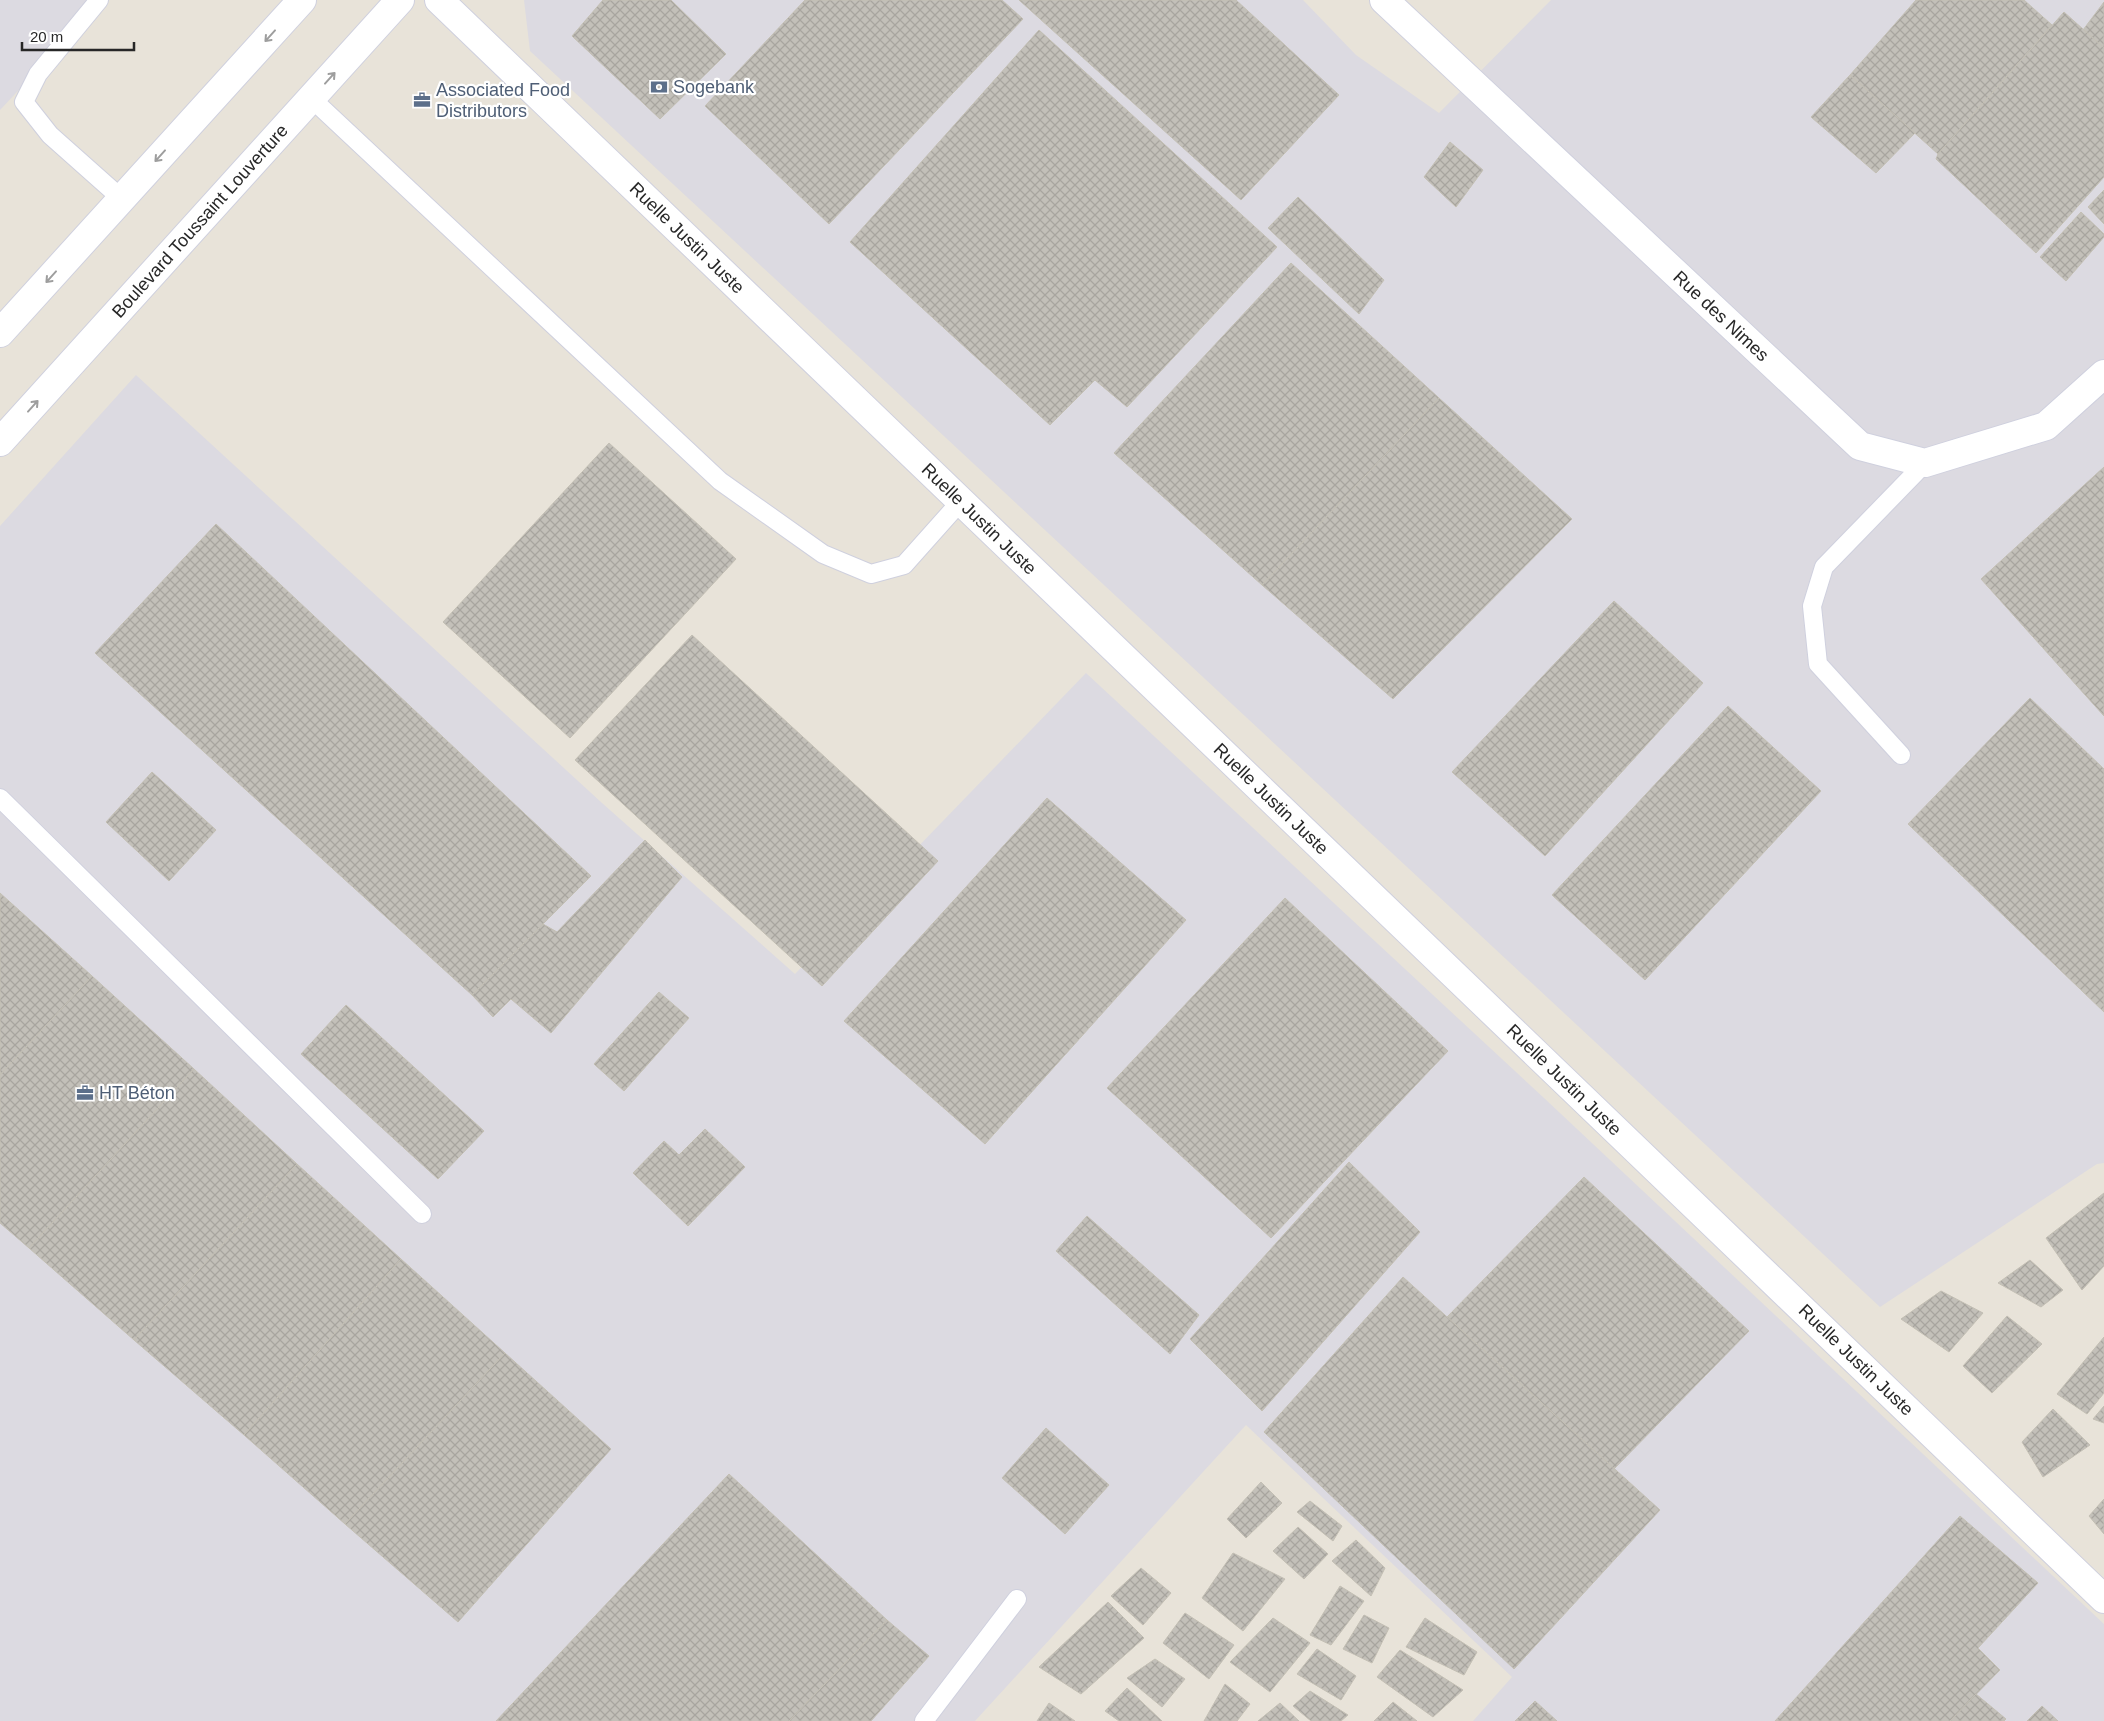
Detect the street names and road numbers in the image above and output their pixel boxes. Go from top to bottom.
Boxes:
street label: Boulevard Toussaint Louverture [108,120,292,322]
street label: Ruelle Justin Juste [626,178,748,298]
street label: Rue des Nimes [1669,267,1773,365]
street label: Ruelle Justin Juste [918,459,1040,579]
street label: Ruelle Justin Juste [1210,739,1332,859]
street label: Ruelle Justin Juste [1503,1020,1625,1140]
street label: Ruelle Justin Juste [1795,1300,1917,1420]

